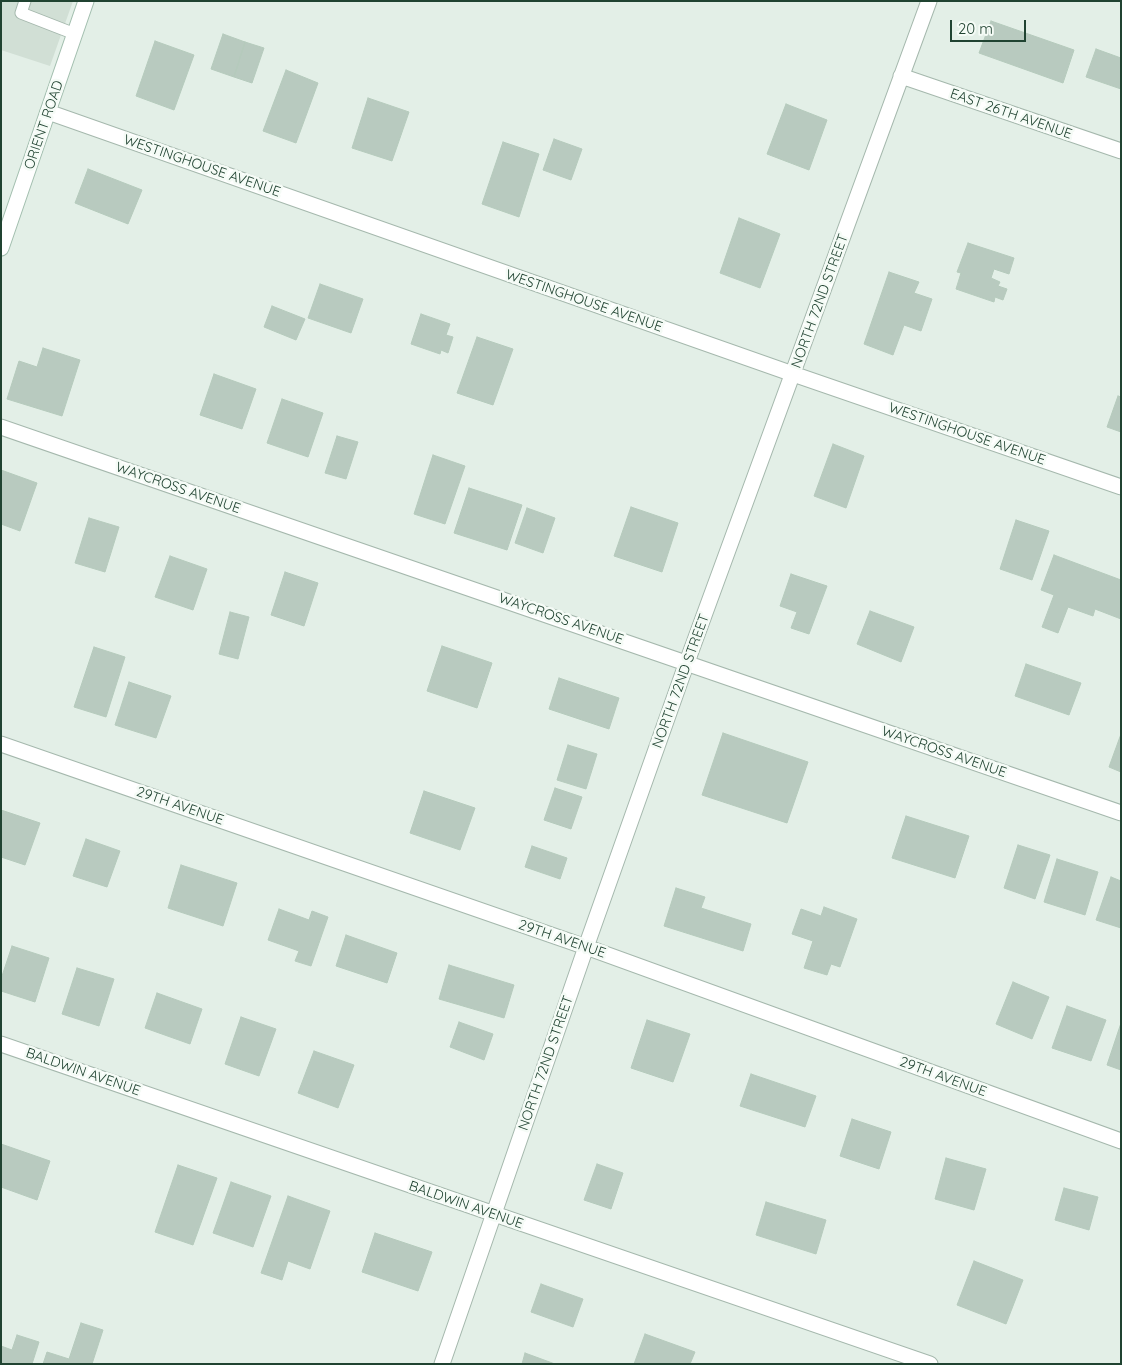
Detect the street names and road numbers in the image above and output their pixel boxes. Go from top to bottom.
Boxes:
street label: ORIENT ROAD [21,78,67,172]
street label: EAST 26TH AVENUE [948,85,1074,143]
street label: WESTINGHOUSE AVENUE [121,131,283,201]
street label: NORTH 72ND STREET [788,232,852,370]
street label: WESTINGHOUSE AVENUE [503,266,665,336]
street label: WESTINGHOUSE AVENUE [886,399,1048,469]
street label: WAYCROSS AVENUE [113,459,243,517]
street label: WAYCROSS AVENUE [496,590,626,648]
street label: NORTH 72ND STREET [649,612,713,750]
street label: WAYCROSS AVENUE [879,723,1009,781]
street label: 29TH AVENUE [134,783,226,829]
street label: 29TH AVENUE [516,916,608,962]
street label: NORTH 72ND STREET [515,993,577,1133]
street label: BALDWIN AVENUE [24,1045,142,1099]
street label: 29TH AVENUE [897,1054,989,1100]
street label: BALDWIN AVENUE [407,1178,525,1232]

